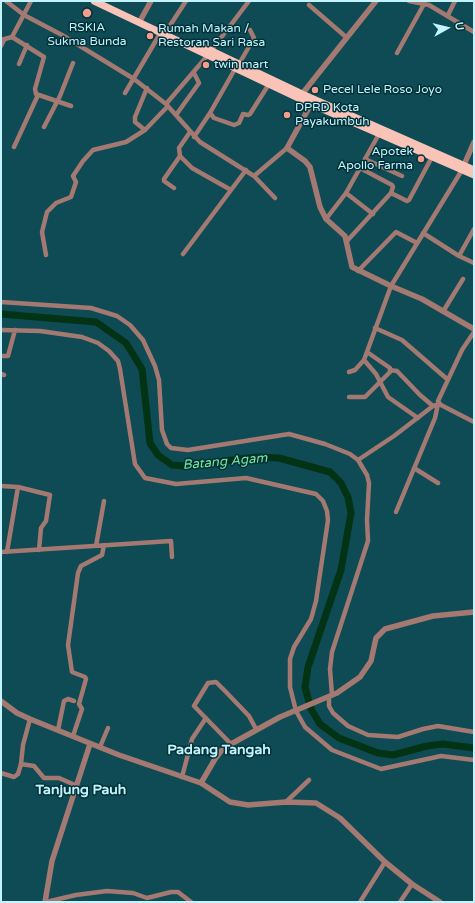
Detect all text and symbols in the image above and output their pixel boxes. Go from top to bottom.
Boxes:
marker: RSKIA Sukma Bunda [81,7,93,19]
north arrow [427,8,467,48]
place label: RSKIA Sukma Bunda [47,21,127,49]
text: U [452,21,466,31]
place label: Rumah Makan / Restoran Sari Rasa [158,22,265,50]
marker: Rumah Makan / Restoran Sari Rasa [145,31,155,41]
place label: twin mart [214,58,268,72]
marker: twin mart [201,60,211,70]
place label: Pecel Lele Roso Joyo [323,83,442,97]
marker: Pecel Lele Roso Joyo [310,85,320,95]
place label: DPRD Kota Payakumbuh [295,101,370,129]
marker: DPRD Kota Payakumbuh [282,110,292,120]
place label: Apotek Apollo Farma [337,145,413,173]
marker: Apotek Apollo Farma [416,154,426,164]
water label: Batang Agam [182,451,268,473]
district label: Padang Tangah [167,742,271,758]
district label: Tanjung Pauh [36,782,126,798]

